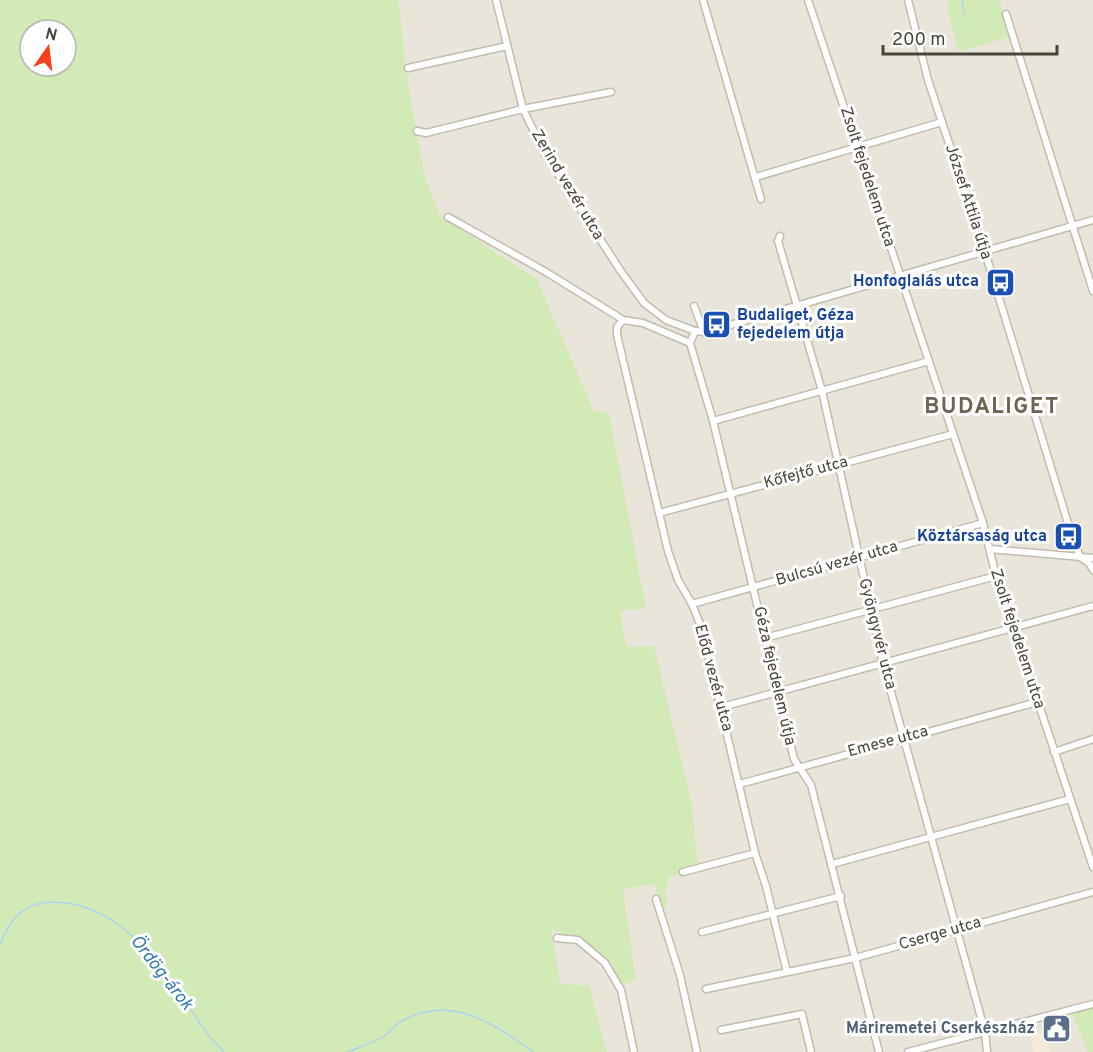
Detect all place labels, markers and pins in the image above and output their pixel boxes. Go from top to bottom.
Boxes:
bus stop icon: Honfoglalás utca [984,266,1016,298]
place label: Honfoglalás utca [853,272,979,292]
place label: Budaliget, Géza fejedelem útja [737,306,854,344]
bus stop icon: Budaliget, Géza fejedelem útja [700,309,732,341]
bus stop icon: Köztársaság utca [1052,521,1084,553]
place label: Köztársaság utca [917,527,1047,547]
public building icon: Máriremetei Cserkészház [1040,1013,1072,1045]
place label: Máriremetei Cserkészház [846,1019,1035,1039]

